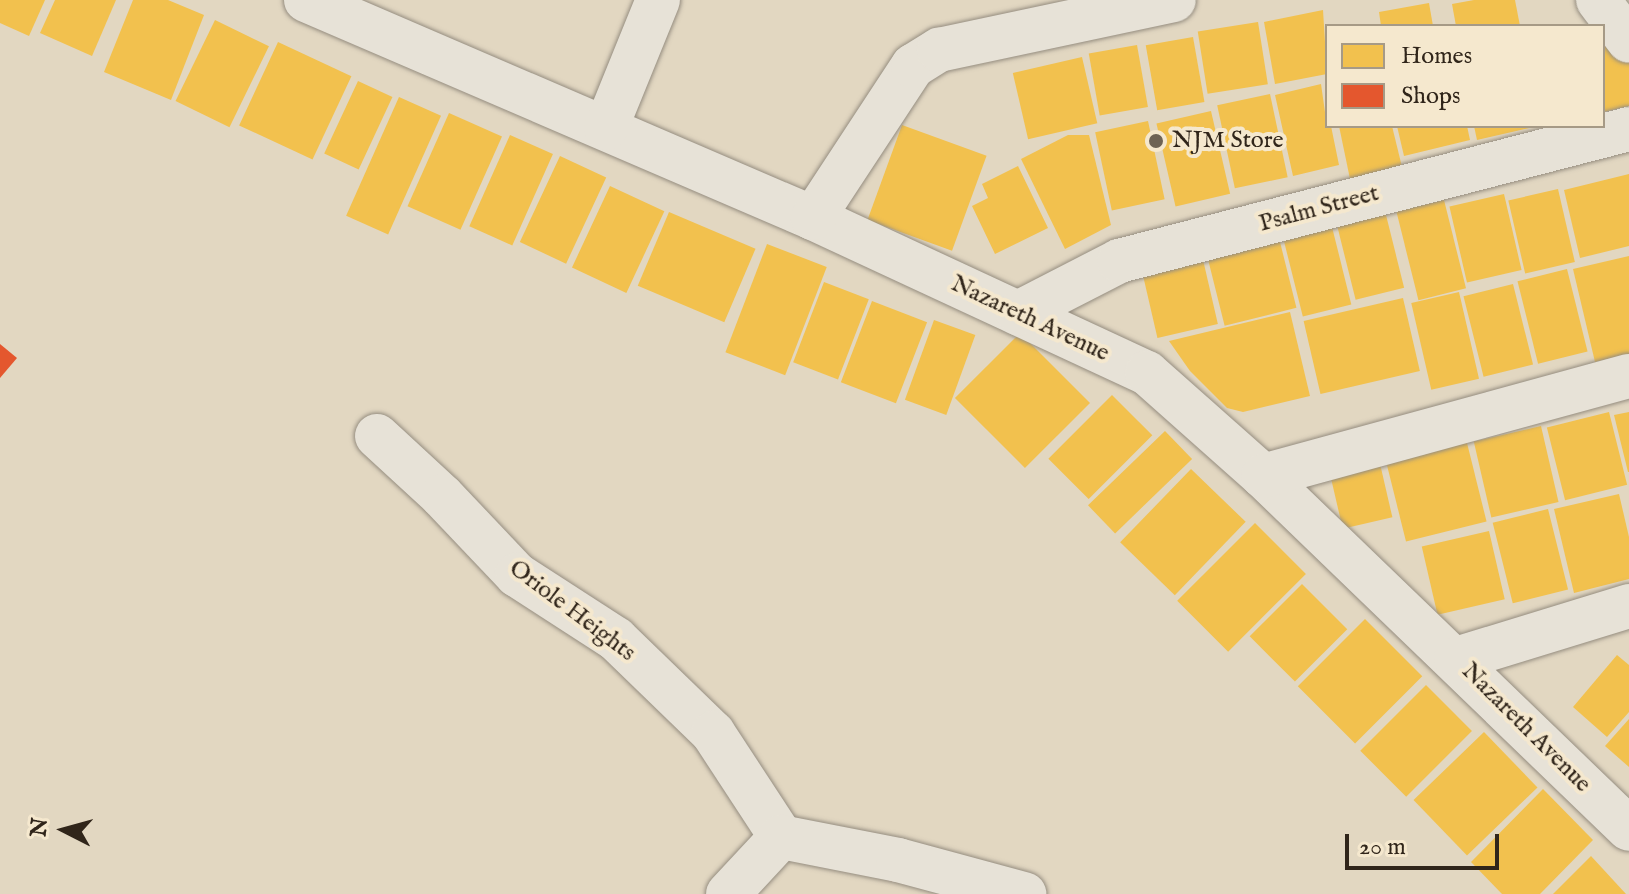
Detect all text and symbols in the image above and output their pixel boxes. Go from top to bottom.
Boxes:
legend [1325,24,1605,128]
text: Homes [1401,41,1472,72]
text: Shops [1401,81,1460,112]
place label: NJM Store [1172,127,1284,155]
marker: NJM Store [1147,132,1165,150]
street label: Psalm Street [1256,179,1382,239]
street label: Nazareth Avenue [946,270,1114,368]
street label: Oriole Heights [503,554,641,668]
street label: Nazareth Avenue [1455,657,1597,799]
north arrow [24,790,104,870]
text: N [25,817,55,838]
scale bar [1349,818,1503,868]
text: 20 m [1359,832,1406,863]

